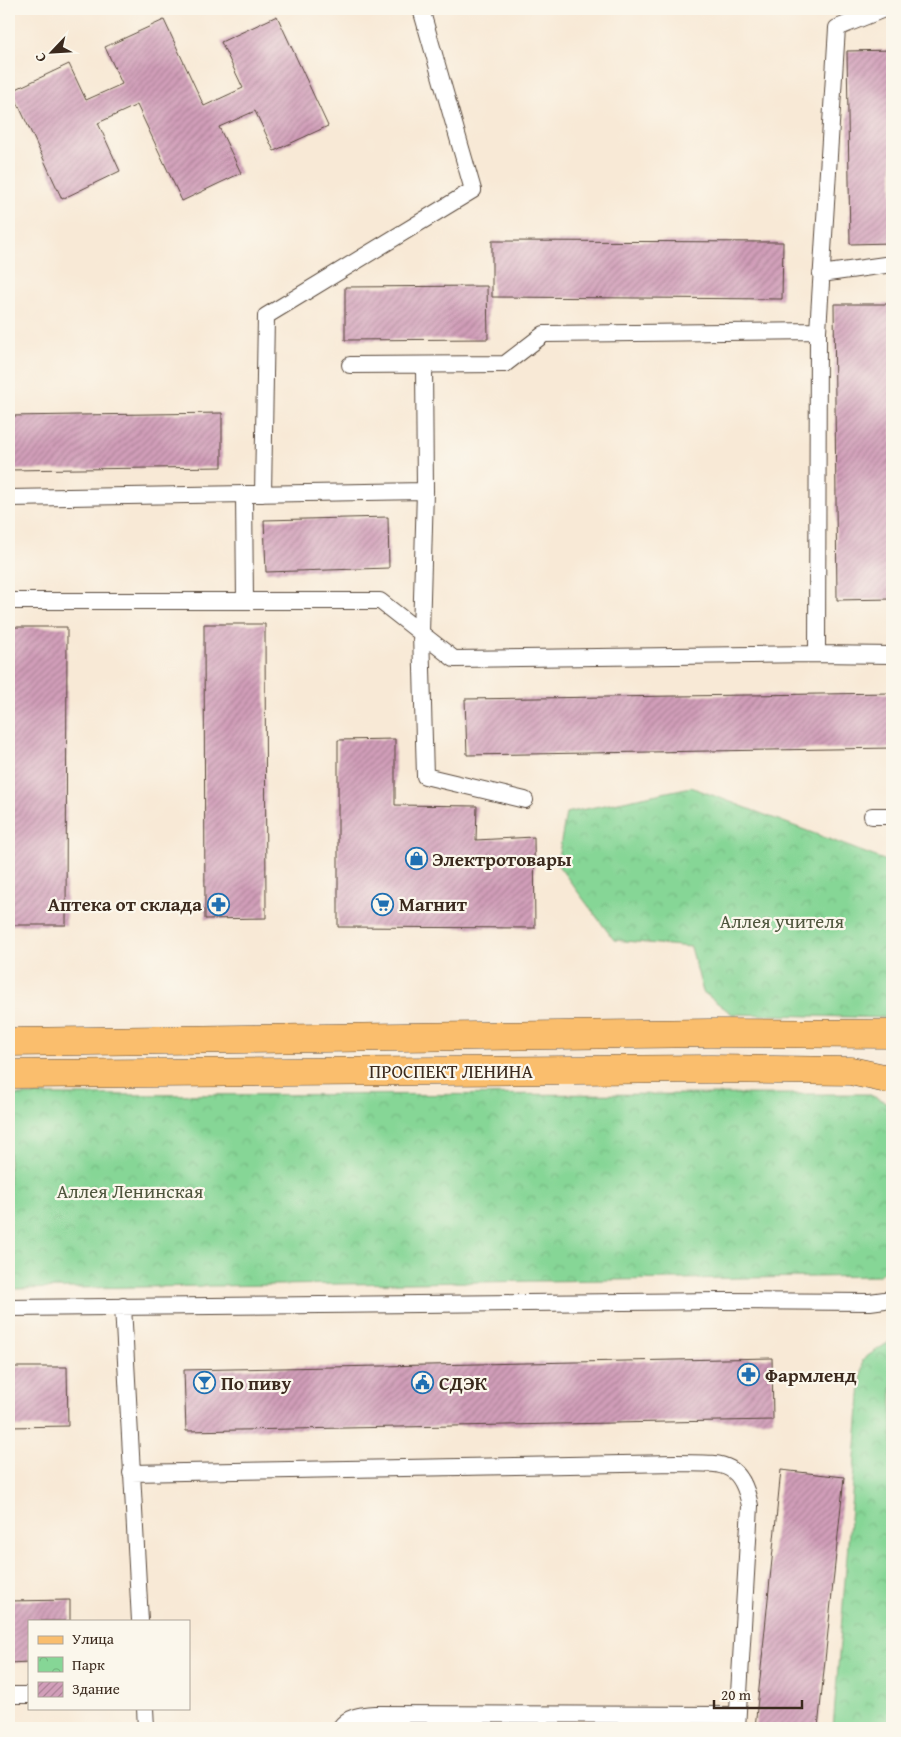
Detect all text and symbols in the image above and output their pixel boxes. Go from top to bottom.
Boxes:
north arrow [28,28,78,78]
text: С [29,50,51,65]
place label: Электротовары [432,845,572,873]
shop icon: Электротовары [404,847,428,871]
place label: Аптека от склада [48,890,202,918]
place label: Магнит [399,890,468,918]
pharmacy icon: Аптека от склада [206,892,230,916]
supermarket icon: Магнит [371,892,395,916]
park label: Аллея учителя [720,907,845,935]
street label: ПРОСПЕКТ ЛЕНИНА [369,1057,533,1085]
park label: Аллея Ленинская [57,1177,204,1205]
place label: Фармленд [765,1361,857,1389]
pharmacy icon: Фармленд [737,1363,761,1387]
place label: По пиву [221,1369,291,1397]
place label: СДЭК [439,1369,488,1397]
bar icon: По пиву [193,1371,217,1395]
public building icon: СДЭК [411,1371,435,1395]
legend [28,1620,190,1710]
text: Улица [72,1628,115,1649]
text: Парк [72,1654,105,1675]
scale bar [714,1677,801,1709]
text: Здание [72,1678,120,1699]
text: 20 m [721,1684,752,1705]

